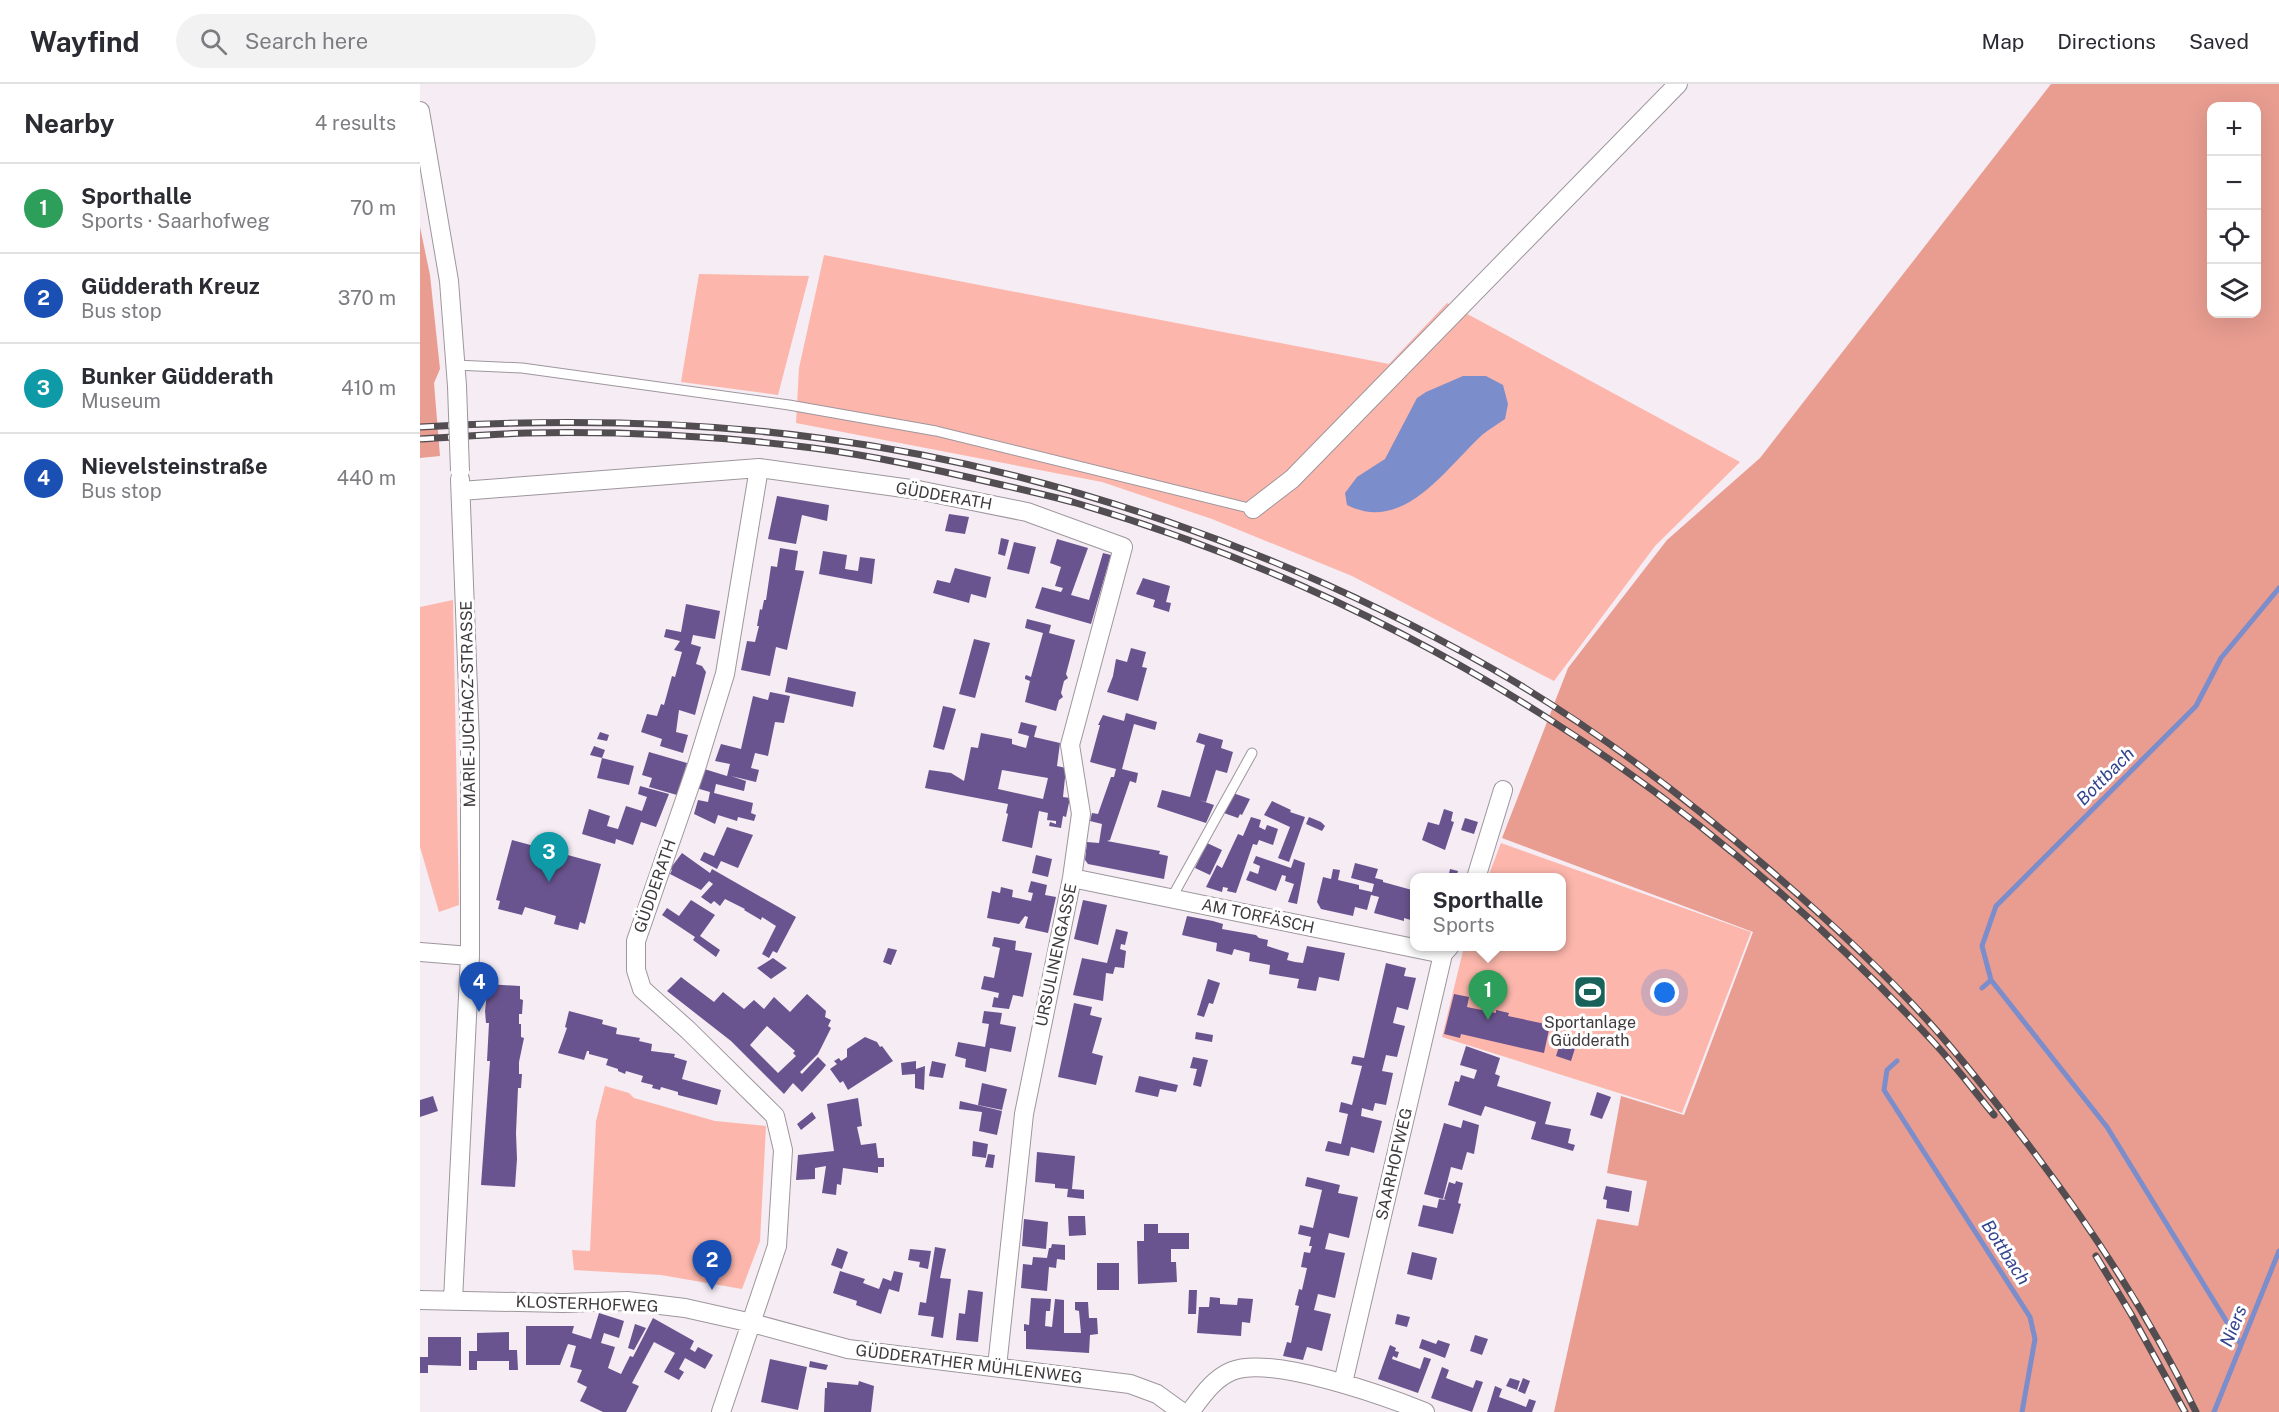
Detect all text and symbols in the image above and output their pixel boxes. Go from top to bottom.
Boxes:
search box [176,14,596,68]
text: Wayfind [30,25,140,58]
icon: search [197,25,230,58]
text: Search here [245,28,368,54]
text: Map [1982,29,2024,54]
text: Directions [2057,29,2156,54]
text: Saved [2189,29,2249,54]
map controls [2207,102,2261,318]
button: + [2207,102,2261,156]
text: Nearby [24,108,114,139]
text: 4 results [315,111,396,135]
button: − [2207,156,2261,210]
text: Sporthalle [81,183,192,209]
text: 1 [39,196,48,220]
text: 70 m [350,196,396,220]
text: Sports · Saarhofweg [81,209,270,233]
button: locate [2207,210,2261,264]
button: layers [2207,264,2261,318]
text: Güdderath Kreuz [81,273,260,299]
text: 2 [37,286,50,310]
text: 370 m [338,286,396,310]
text: Bus stop [81,299,162,323]
text: Bunker Güdderath [81,363,273,389]
text: 3 [37,376,50,400]
text: 410 m [341,376,396,400]
text: Museum [81,389,161,413]
text: Nievelsteinstraße [81,453,268,479]
text: 4 [37,466,50,490]
text: 440 m [336,466,396,490]
street label: GÜDDERATH [894,477,994,514]
text: Bus stop [81,479,162,503]
street label: MARIE-JUCHACZ-STRASSE [457,600,479,808]
water label: Bottbach [2072,743,2138,809]
pin: 3 [530,832,568,882]
street label: GÜDDERATH [629,836,680,935]
popup [1410,873,1566,951]
street label: URSULINENGASSE [1032,882,1080,1028]
text: Sporthalle [1433,887,1543,913]
street label: AM TORFÄSCH [1200,894,1316,937]
text: Sports [1433,913,1495,937]
pin: 4 [460,962,498,1012]
pin: 1 [1468,970,1508,1020]
sports icon: Sportanlage Güdderath [1572,974,1608,1010]
your location [1650,978,1679,1007]
place label: Sportanlage Güdderath [1544,1013,1636,1050]
street label: SAARHOFWEG [1372,1106,1416,1222]
water label: Bottbach [1977,1216,2035,1288]
pin: 2 [692,1240,732,1290]
street label: KLOSTERHOFWEG [515,1292,659,1316]
water label: Niers [2215,1302,2251,1350]
street label: GÜDDERATHER MÜHLENWEG [855,1340,1084,1387]

